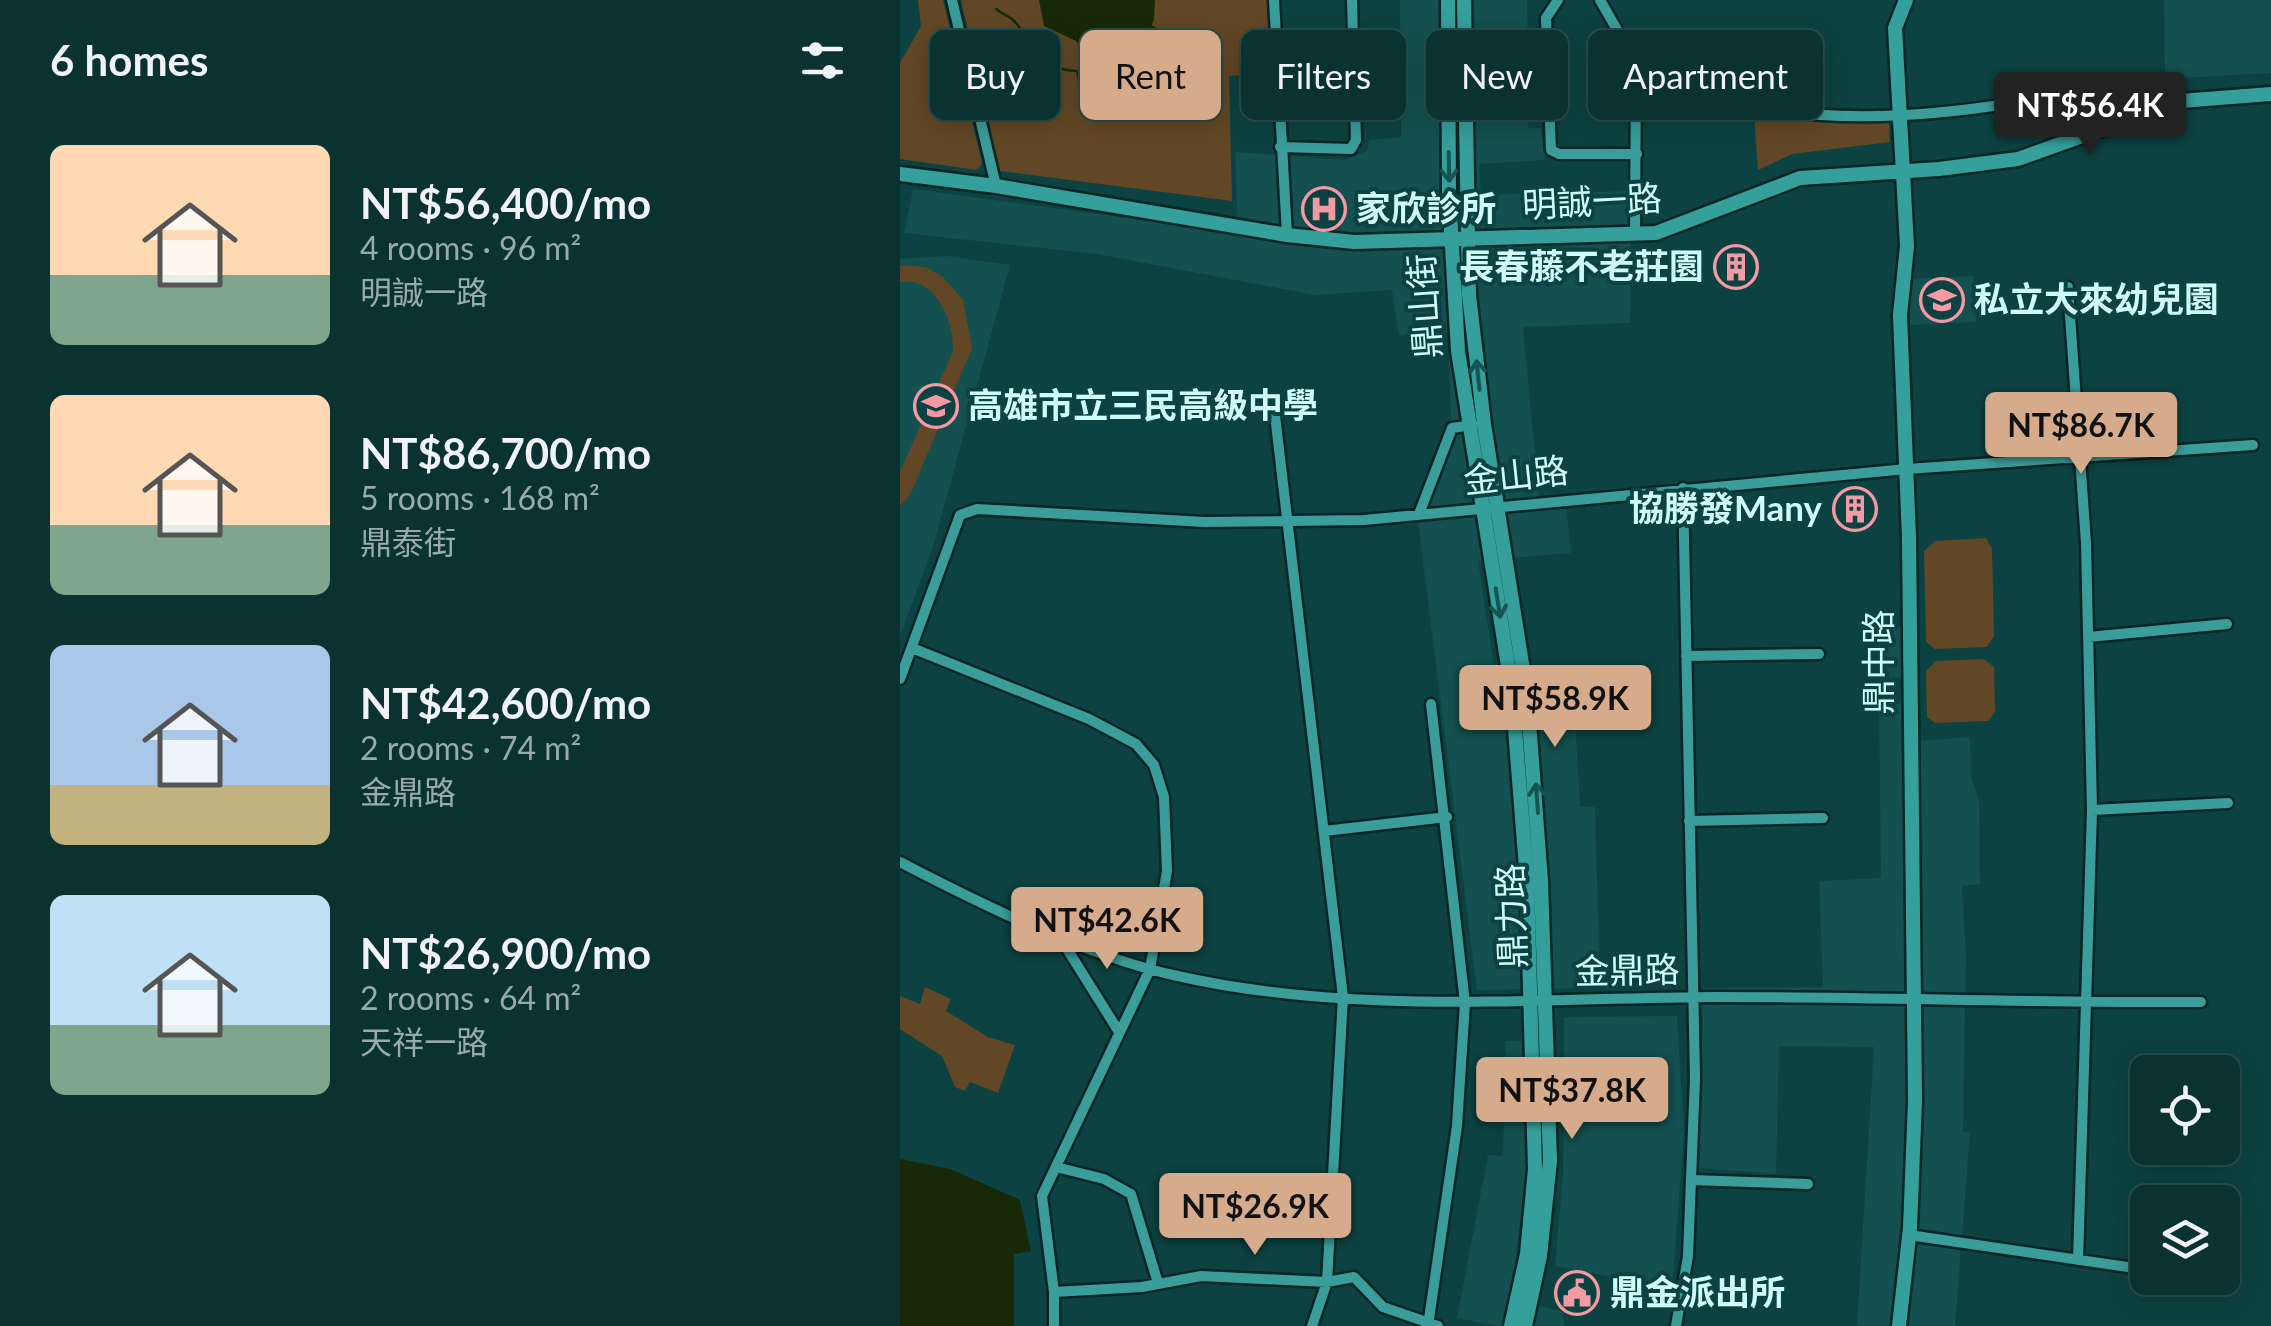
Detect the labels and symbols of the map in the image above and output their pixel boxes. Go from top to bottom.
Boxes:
pin: NT$56.4K [1987,72,2193,157]
one-way arrow [1440,150,1458,183]
street label: 明誠一路 [1521,175,1663,225]
hospital icon: 家欣診所 [1301,186,1347,232]
place label: 家欣診所 [1356,186,1496,228]
place label: 長春藤不老莊園 [1459,244,1704,286]
building icon: 長春藤不老莊園 [1713,244,1759,290]
street label: 鼎山街 [1398,252,1448,360]
school or university icon: 私立大來幼兒園 [1919,277,1965,323]
place label: 私立大來幼兒園 [1974,277,2219,319]
one-way arrow [1468,359,1487,391]
school or university icon: 高雄市立三民高級中學 [913,383,959,429]
place label: 高雄市立三民高級中學 [968,383,1318,425]
pin: NT$86.7K [1978,392,2184,477]
street label: 金山路 [1461,448,1570,500]
place label: 協勝發Many [1629,486,1823,528]
building icon: 協勝發Many [1832,486,1878,532]
one-way arrow [1489,586,1508,619]
street label: 鼎中路 [1856,609,1898,715]
pin: NT$58.9K [1452,665,1658,750]
one-way arrow [1527,783,1546,815]
street label: 鼎力路 [1487,863,1533,969]
pin: NT$42.6K [1004,887,1210,972]
street label: 金鼎路 [1574,947,1680,991]
pin: NT$37.8K [1469,1057,1675,1142]
pin: NT$26.9K [1152,1173,1358,1258]
public building icon: 鼎金派出所 [1554,1270,1600,1316]
place label: 鼎金派出所 [1610,1270,1785,1312]

